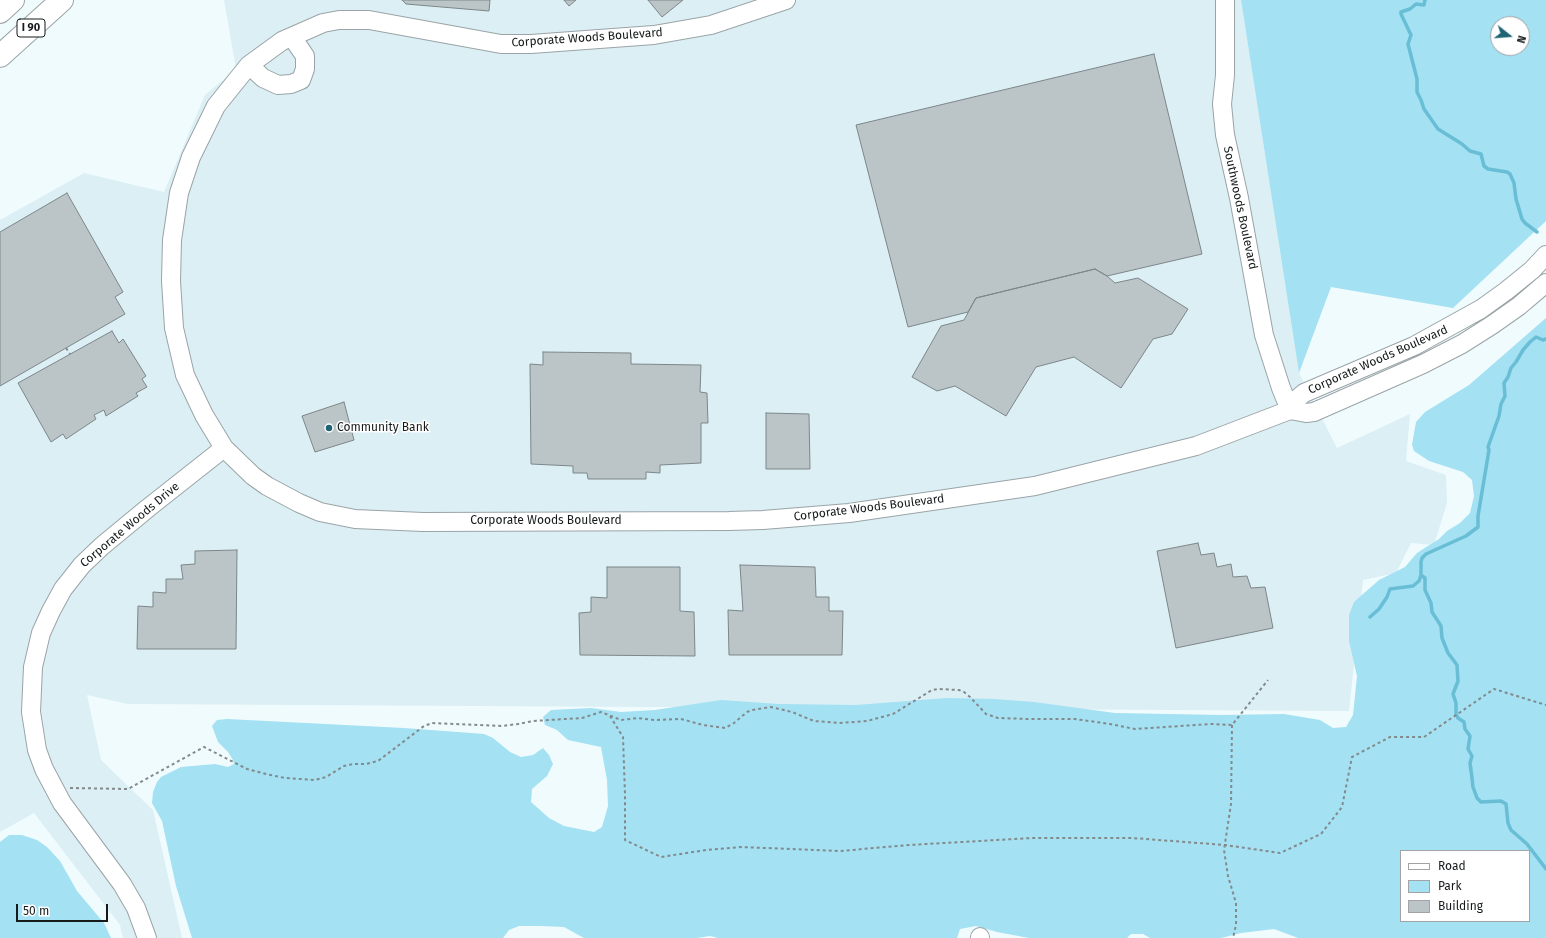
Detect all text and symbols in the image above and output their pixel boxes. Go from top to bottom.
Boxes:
north arrow [1490,16,1530,56]
road number: I 90 [17,19,45,37]
street label: Corporate Woods Boulevard [511,26,663,50]
text: N [1514,34,1528,45]
street label: Southwoods Boulevard [1220,145,1260,271]
street label: Corporate Woods Boulevard [1306,323,1450,397]
place label: Community Bank [337,421,429,435]
marker: Community Bank [324,423,334,433]
street label: Corporate Woods Drive [78,479,182,571]
street label: Corporate Woods Boulevard [793,492,945,524]
street label: Corporate Woods Boulevard [470,514,622,528]
legend [1400,850,1530,922]
text: Road [1438,859,1466,873]
text: Park [1438,879,1462,893]
scale bar [18,896,110,922]
text: Building [1438,899,1483,913]
text: 50 m [23,904,49,918]

